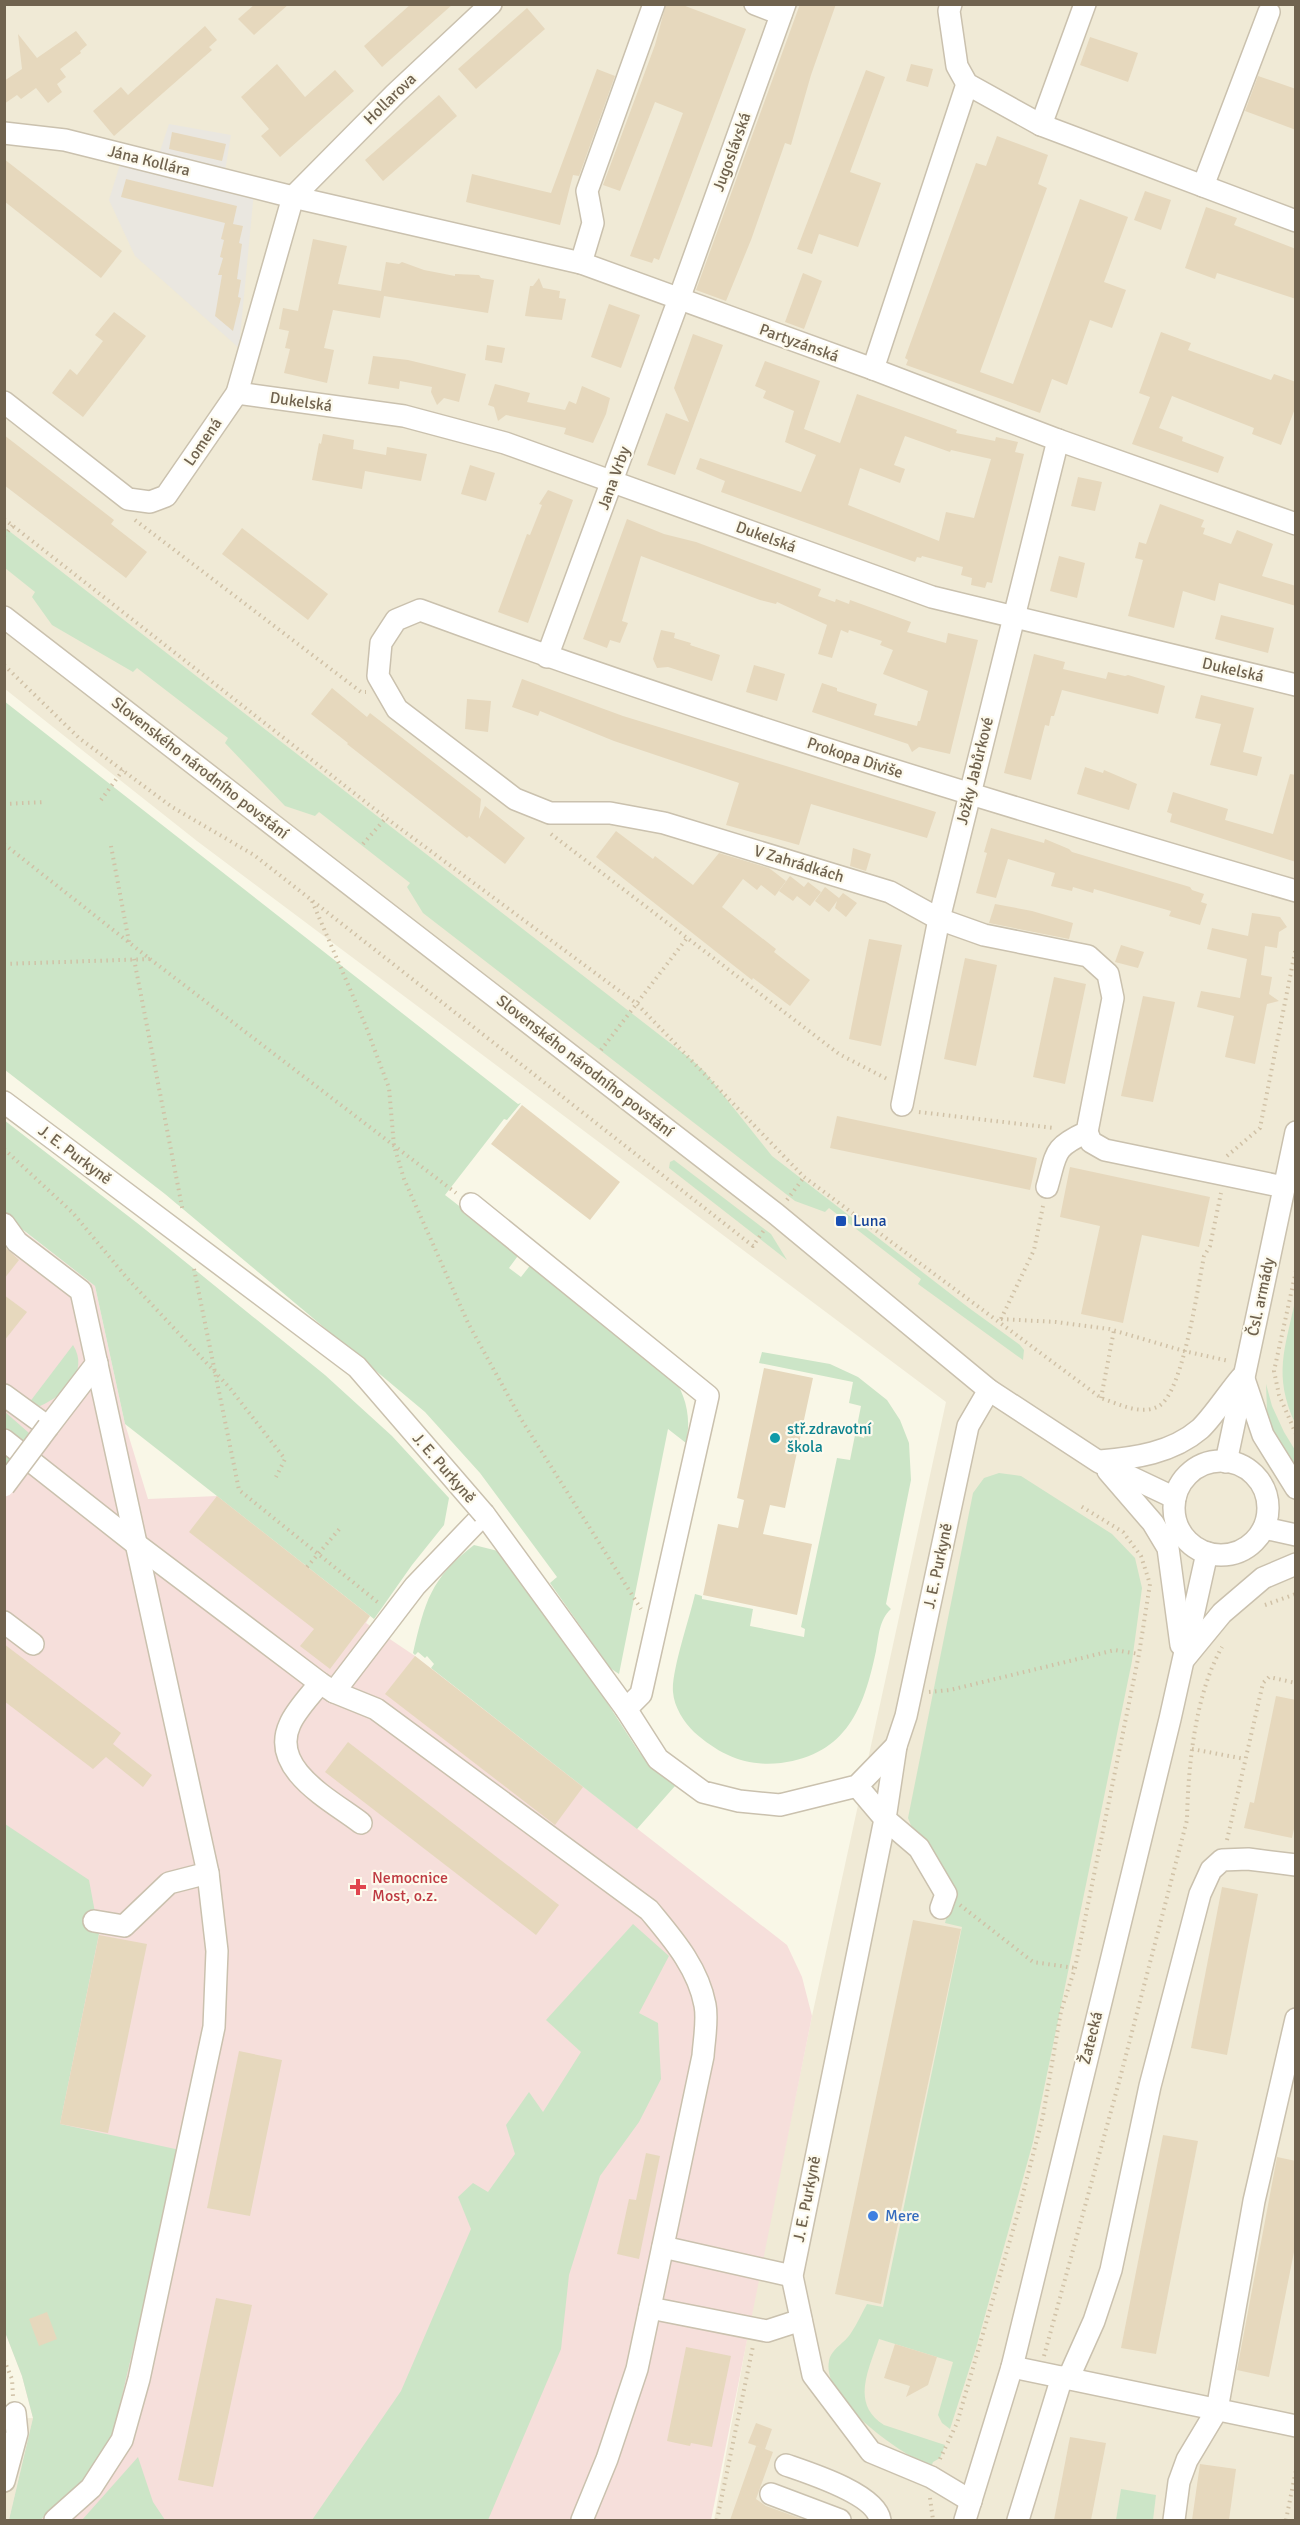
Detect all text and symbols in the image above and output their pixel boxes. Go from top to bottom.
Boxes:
street label: Hollarova [359,69,421,129]
street label: Jugoslávská [708,110,756,194]
street label: Jána Kollára [106,141,192,181]
street label: Partyzánská [756,319,842,367]
street label: Dukelská [269,388,333,416]
street label: Lomená [180,414,226,470]
street label: Jana Vrby [593,443,635,512]
street label: Dukelská [733,517,799,557]
street label: Dukelská [1200,653,1266,687]
street label: Slovenského národního povstání [107,693,293,844]
street label: Jožky Jabůrkové [952,715,998,827]
street label: Prokopa Diviše [804,733,906,783]
street label: V Zahrádkách [752,841,846,887]
street label: Slovenského národního povstání [492,991,678,1142]
street label: J. E. Purkyně [34,1121,116,1189]
place label: Luna [853,1211,887,1231]
marker: Luna [834,1214,848,1228]
street label: Čsl. armády [1243,1255,1279,1338]
place label: stř.zdravotní škola [787,1419,872,1457]
street label: J. E. Purkyně [408,1429,480,1507]
marker: stř.zdravotní škola [768,1431,782,1445]
street label: J. E. Purkyně [919,1521,957,1611]
place label: Nemocnice Most, o.z. [372,1868,448,1906]
marker: Nemocnice Most, o.z. [349,1878,367,1896]
street label: Žatecká [1075,2009,1107,2067]
street label: J. E. Purkyně [789,2154,825,2244]
place label: Mere [885,2206,920,2226]
marker: Mere [866,2209,880,2223]

